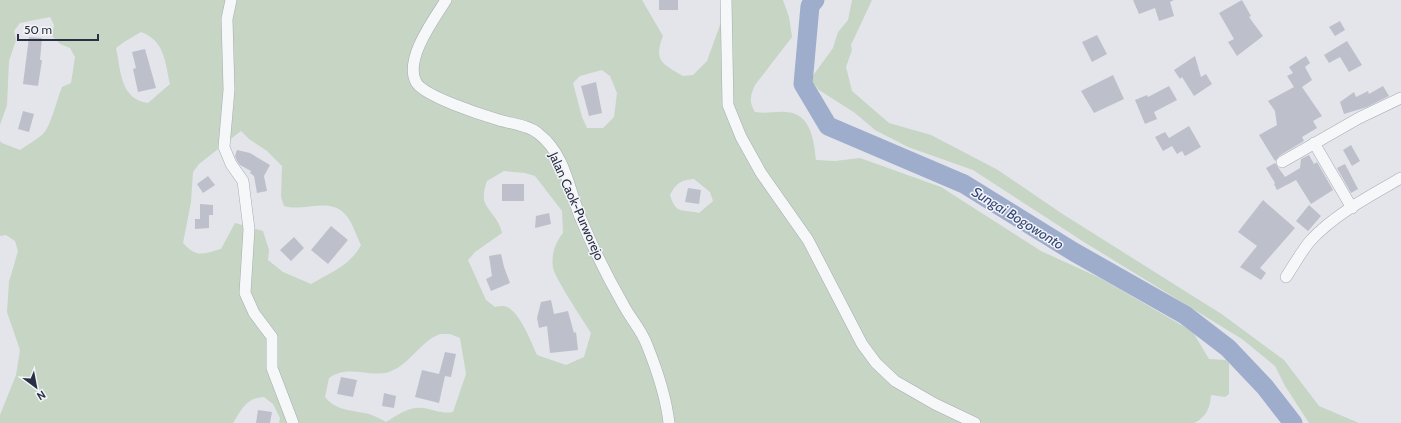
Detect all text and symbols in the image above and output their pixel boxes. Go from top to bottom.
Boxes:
scale bar [18,16,98,42]
text: 50 m [24,22,52,37]
street label: Jalan Caok-Purworejo [545,148,608,263]
water label: Sungai Bogowonto [969,183,1067,253]
north arrow [16,367,56,407]
text: N [34,387,48,403]

